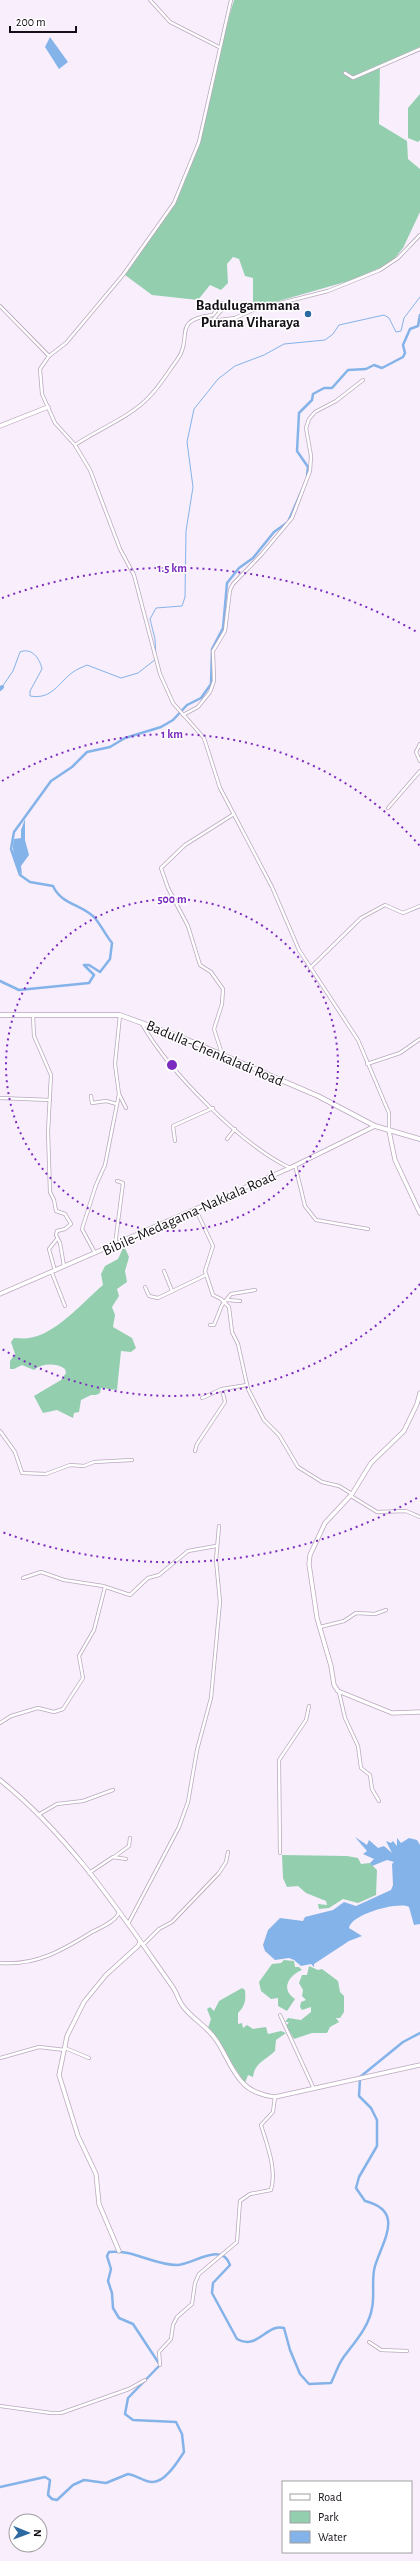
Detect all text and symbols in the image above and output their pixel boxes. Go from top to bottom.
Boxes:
scale bar [10,8,76,34]
text: 200 m [16,16,46,28]
place label: Badulugammana Purana Viharaya [196,298,300,330]
marker: Badulugammana Purana Viharaya [303,309,313,319]
text: 1.5 km [157,562,187,574]
text: 1 km [161,728,183,740]
text: 500 m [157,893,187,905]
street label: Badulla-Chenkaladi Road [144,1018,286,1089]
centre of rings [165,1058,179,1072]
street label: Bibile-Medagama-Nakkala Road [100,1168,278,1259]
legend [282,2481,412,2553]
text: Road [318,2491,342,2503]
text: Park [318,2511,339,2523]
north arrow [8,2513,48,2553]
text: N [32,2529,43,2537]
text: Water [318,2531,347,2543]

